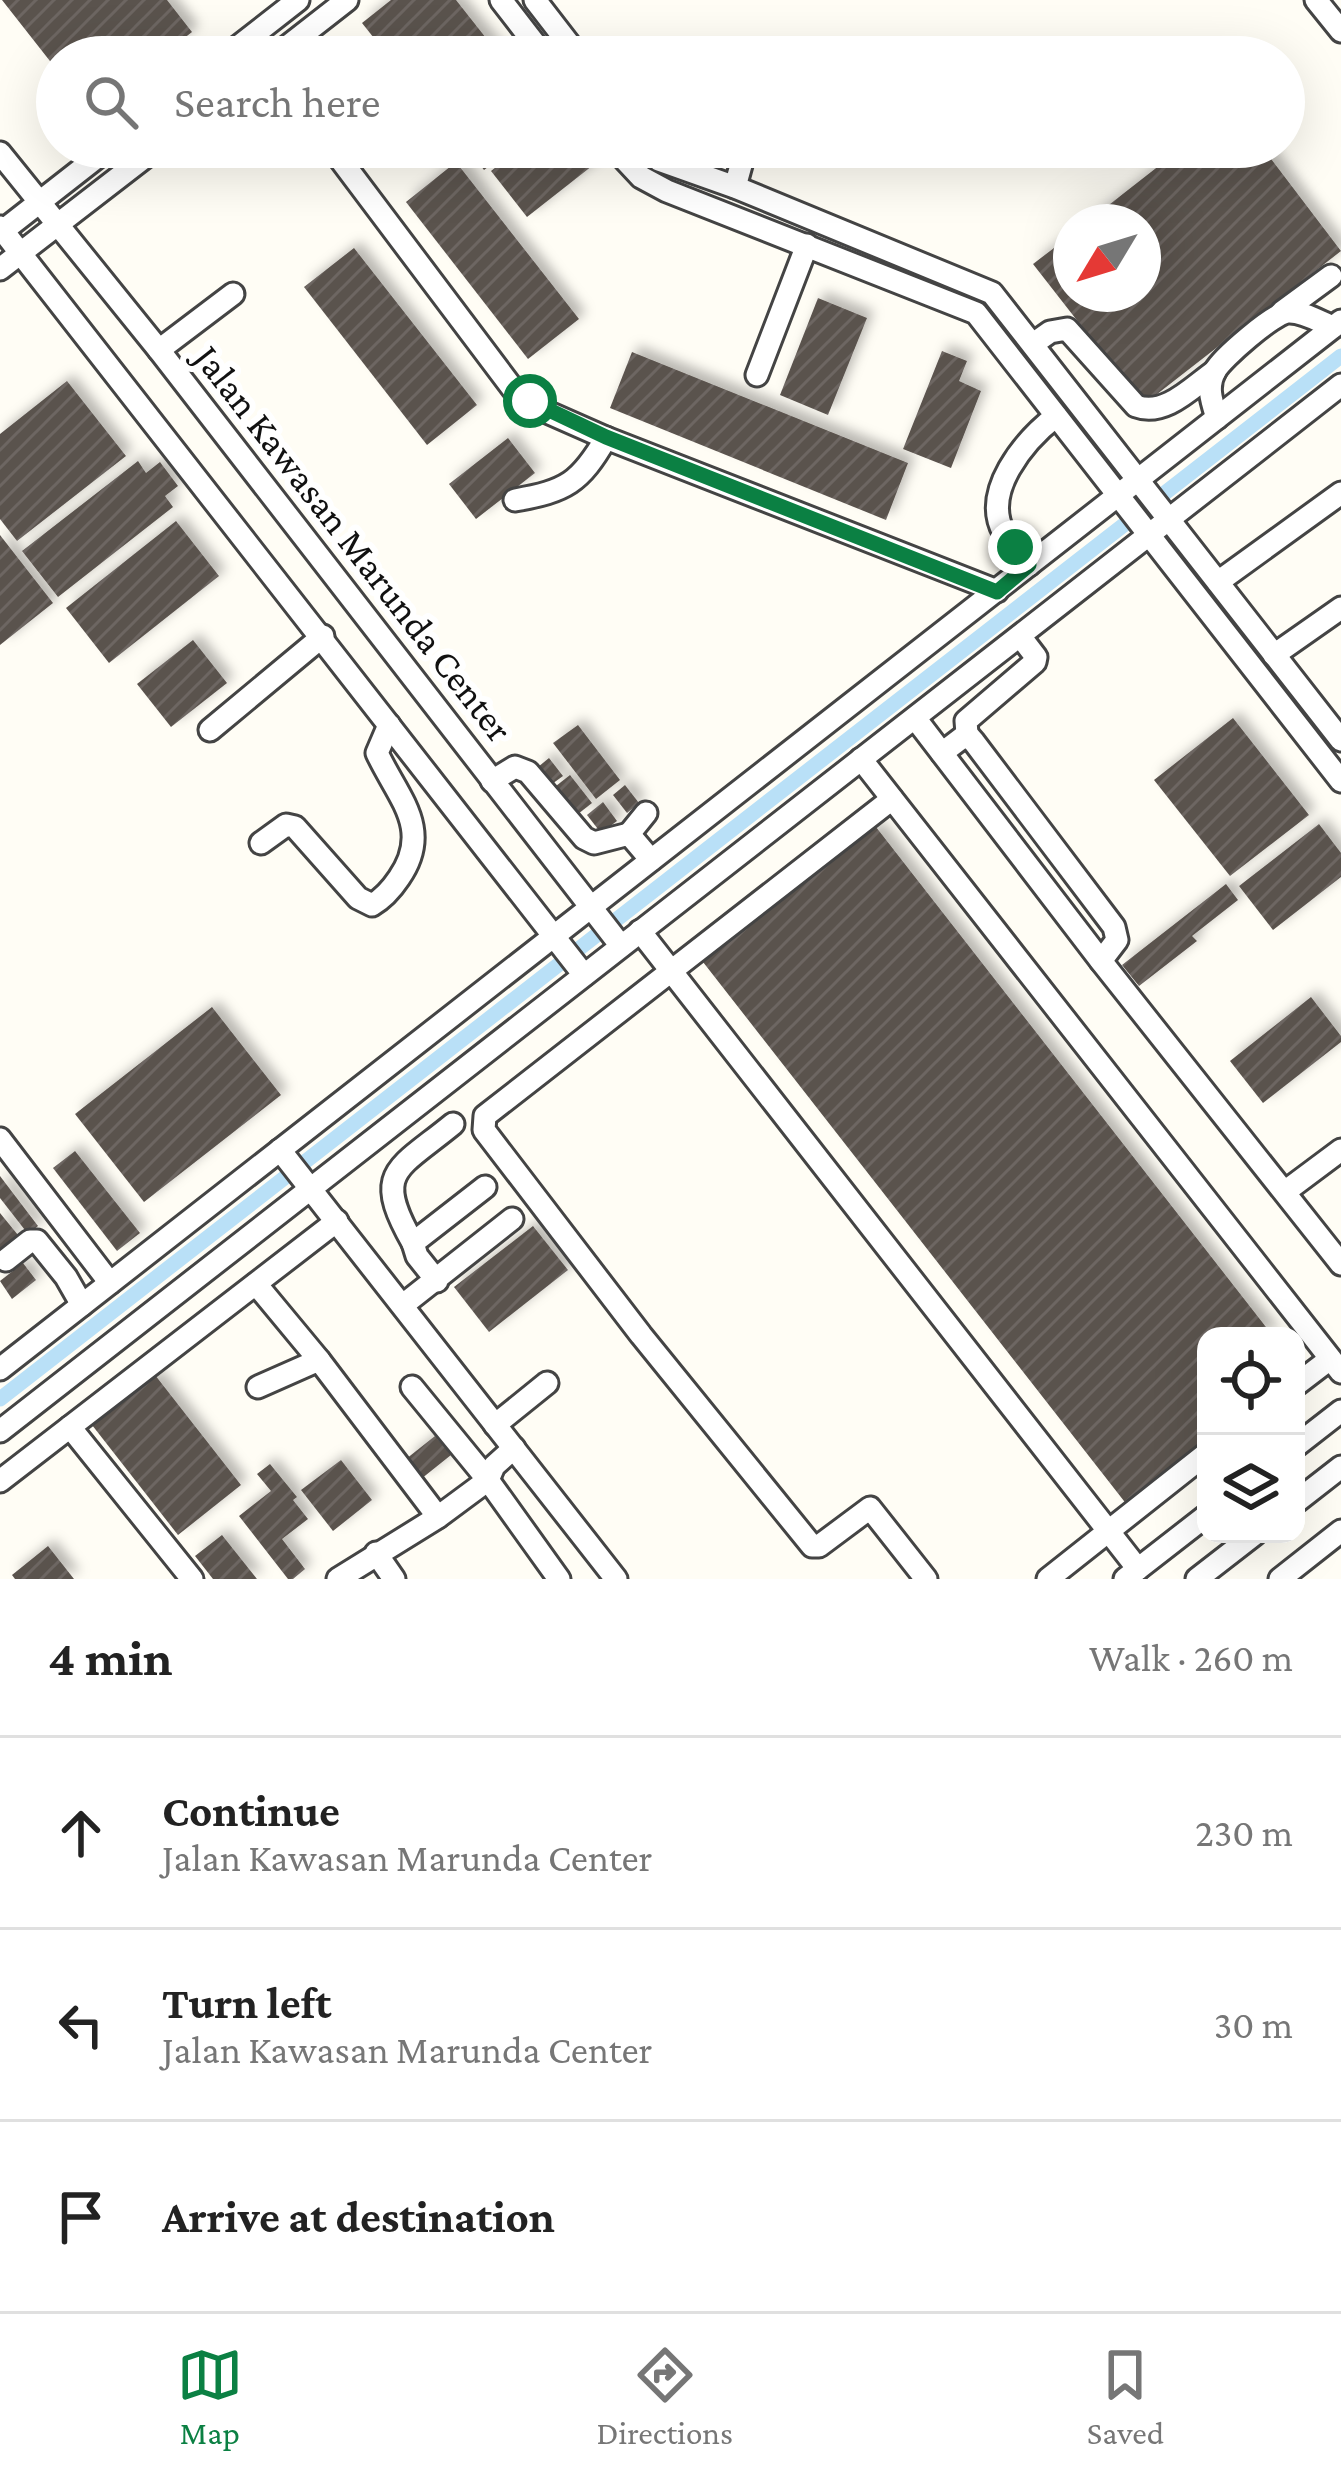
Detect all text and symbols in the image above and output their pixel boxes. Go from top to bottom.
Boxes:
search box [36,36,1305,168]
icon: search [78,69,144,135]
text: Search here [174,77,381,127]
north arrow [1053,204,1161,312]
street label: Jalan Kawasan Marunda Center [184,334,522,750]
route start [503,374,557,428]
route end [988,520,1042,574]
map controls [1197,1327,1305,1543]
button: locate [1197,1327,1305,1435]
button: layers [1197,1435,1305,1543]
text: 4 min [48,1629,173,1686]
text: Walk · 260 m [1089,1636,1293,1679]
text: Continue [162,1786,340,1836]
icon: ahead [48,1800,114,1866]
text: 230 m [1195,1811,1293,1854]
text: Jalan Kawasan Marunda Center [162,1836,652,1879]
text: Turn left [162,1978,331,2028]
icon: left [48,1992,114,2058]
text: 30 m [1214,2003,1293,2046]
text: Jalan Kawasan Marunda Center [162,2028,652,2071]
icon: arrive [48,2184,114,2250]
text: Arrive at destination [162,2192,555,2242]
tab: Map [177,2342,243,2451]
tab: Directions [597,2342,733,2451]
tab: Saved [1087,2342,1164,2451]

